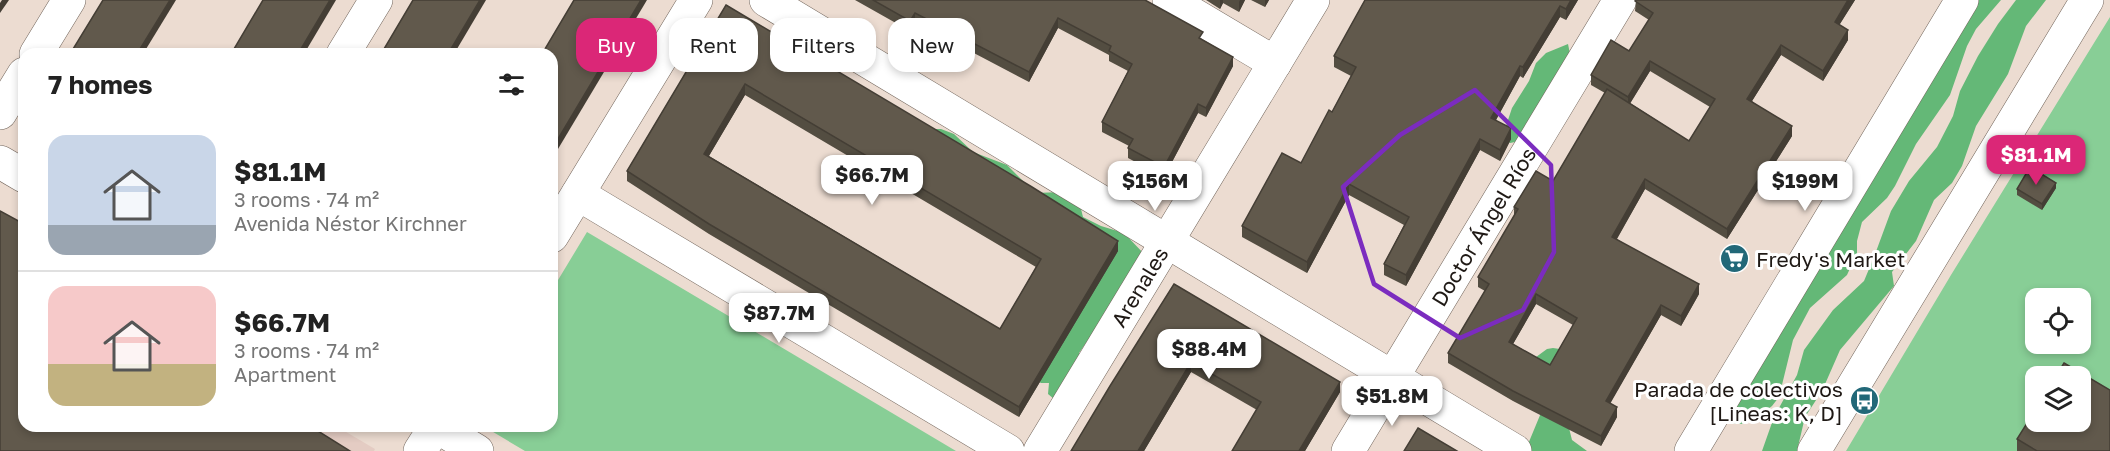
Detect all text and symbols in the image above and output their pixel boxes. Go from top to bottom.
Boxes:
chip: Buy [576,18,657,72]
chip: Rent [669,18,758,72]
chip: Filters [770,18,876,72]
chip: New [888,18,975,72]
icon: filters [495,68,528,101]
text: 7 homes [48,69,153,100]
pin: $81.1M [1987,135,2085,186]
street label: Doctor Ángel Ríos [1425,142,1541,311]
text: $81.1M [2001,142,2072,166]
pin: $66.7M [823,155,921,206]
text: $81.1M [234,156,326,187]
icon: home [96,159,168,231]
pin: $156M [1113,161,1197,212]
pin: $199M [1763,161,1847,212]
text: $66.7M [835,162,909,186]
text: $156M [1122,168,1188,192]
text: $199M [1772,168,1838,192]
text: 3 rooms · 74 m² [234,187,379,211]
text: Avenida Néstor Kirchner [234,211,467,235]
street label: Arenales [1105,242,1174,332]
supermarket icon: Fredy's Market [1719,243,1751,275]
place label: Fredy's Market [1756,246,1905,272]
map controls [2025,288,2091,432]
button: locate [2025,288,2091,354]
pin: $87.7M [730,293,828,344]
text: $87.7M [743,300,815,324]
text: $66.7M [234,307,330,338]
icon: home [96,310,168,382]
pin: $88.4M [1160,329,1258,380]
text: $88.4M [1171,336,1247,360]
text: 3 rooms · 74 m² [234,338,379,362]
text: Apartment [234,362,337,386]
button: layers [2025,366,2091,432]
pin: $51.8M [1343,376,1441,427]
place label: Parada de colectivos [Lineas: K, D] [1634,376,1843,426]
text: $51.8M [1356,383,1428,407]
bus stop icon: Parada de colectivos [Lineas: K, D] [1848,385,1880,417]

